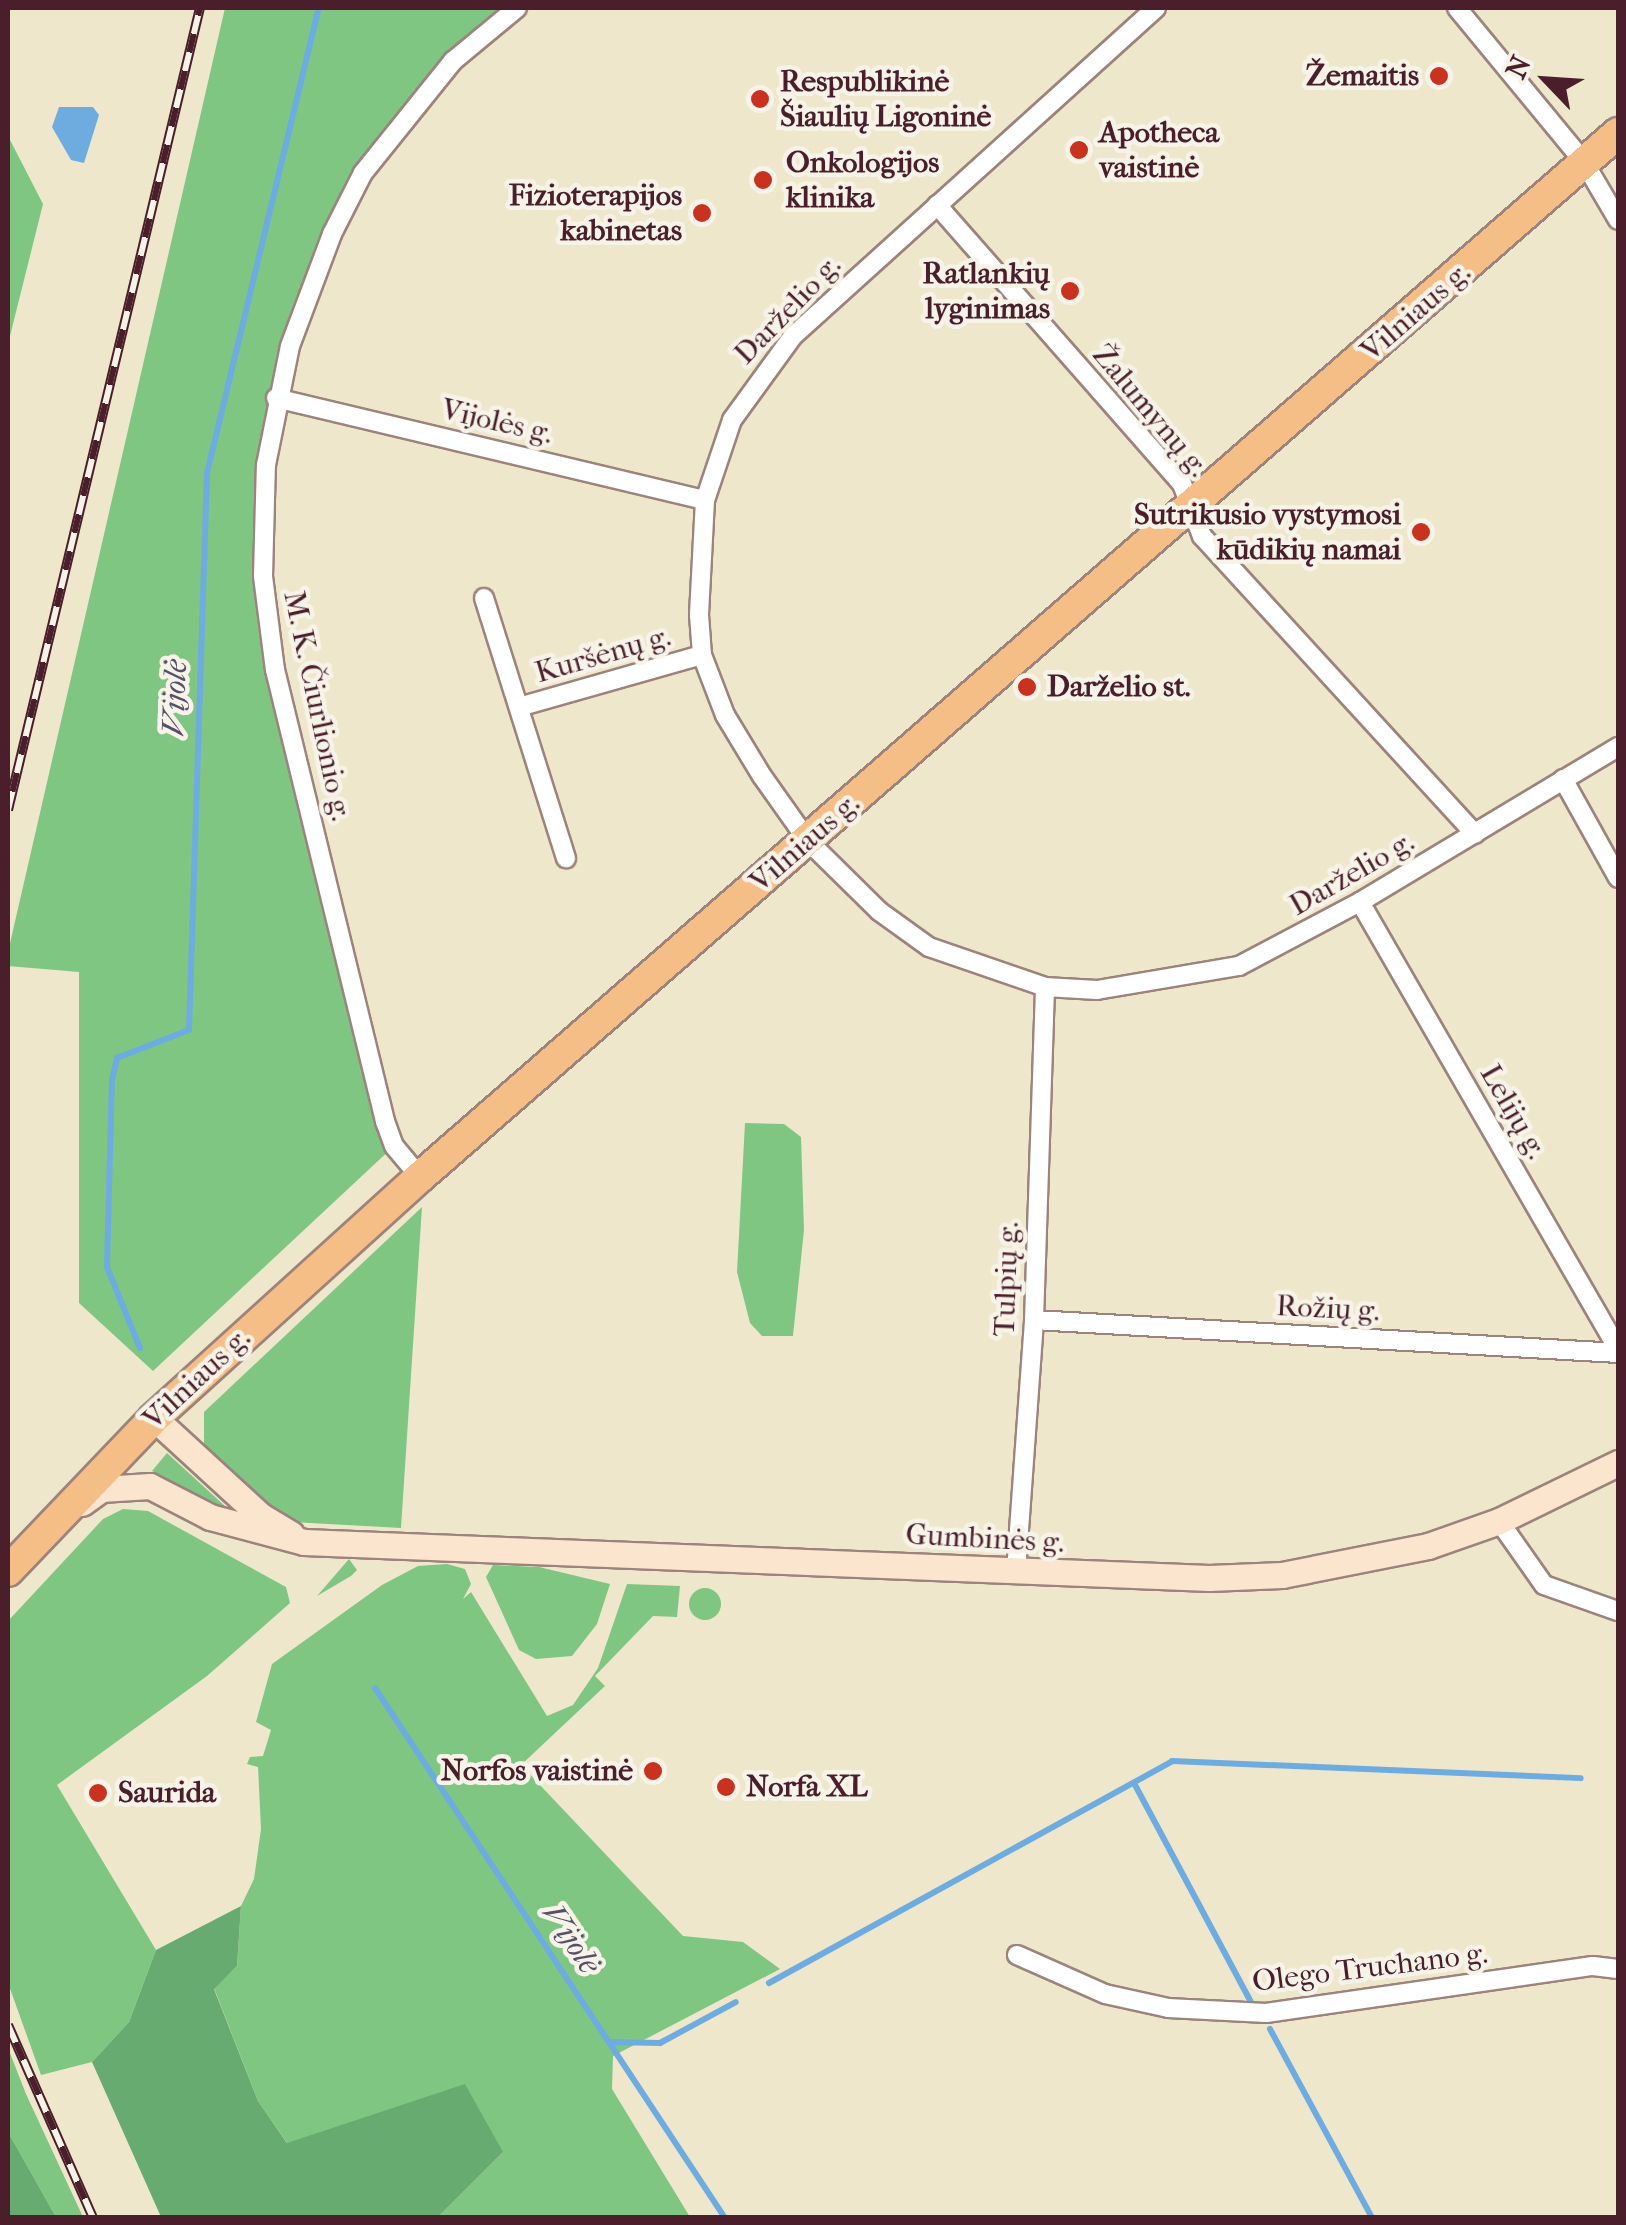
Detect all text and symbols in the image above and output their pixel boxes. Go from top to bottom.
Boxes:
north arrow [1496,30,1596,130]
text: N [1499,51,1538,84]
place label: Žemaitis [1306,58,1419,94]
place label: Respublikinė Šiaulių Ligoninė [780,64,991,134]
marker: Žemaitis [1428,65,1450,87]
marker: Respublikinė Šiaulių Ligoninė [749,88,771,110]
place label: Apotheca vaistinė [1099,115,1219,186]
marker: Apotheca vaistinė [1068,139,1090,161]
place label: Onkologijos klinika [786,145,939,216]
marker: Onkologijos klinika [750,167,776,193]
place label: Fizioterapijos kabinetas [509,178,682,248]
marker: Fizioterapijos kabinetas [691,202,713,224]
street label: Darželio g. [727,248,849,372]
street label: Vilniaus g. [1354,255,1478,369]
place label: Ratlankių lyginimas [923,256,1050,326]
marker: Ratlankių lyginimas [1059,280,1081,302]
street label: Žalumynų g. [1084,338,1216,484]
street label: Vijolės g. [438,392,556,452]
place label: Sutrikusio vystymosi kūdikių namai [1134,497,1401,568]
marker: Sutrikusio vystymosi kūdikių namai [1410,521,1432,543]
street label: M. K. Čiurlionio g. [275,588,359,824]
street label: Kuršėnų g. [531,619,675,691]
water label: Vijolė [154,659,196,737]
place label: Darželio st. [1047,669,1191,705]
marker: Darželio st. [1016,676,1038,698]
street label: Vilniaus g. [743,786,867,900]
street label: Darželio g. [1283,824,1421,924]
street label: Lelijų g. [1472,1058,1554,1166]
street label: Tulpių g. [987,1221,1027,1337]
street label: Rožių g. [1275,1288,1381,1330]
street label: Vilniaus g. [136,1321,258,1437]
street label: Gumbinės g. [905,1517,1065,1561]
place label: Norfos vaistinė [441,1753,633,1789]
marker: Norfos vaistinė [642,1760,664,1782]
place label: Norfa XL [746,1769,868,1805]
place label: Saurida [118,1775,216,1811]
marker: Norfa XL [715,1776,737,1798]
marker: Saurida [87,1782,109,1804]
water label: Vijolė [534,1897,608,1981]
street label: Olego Truchano g. [1250,1936,1490,2000]

